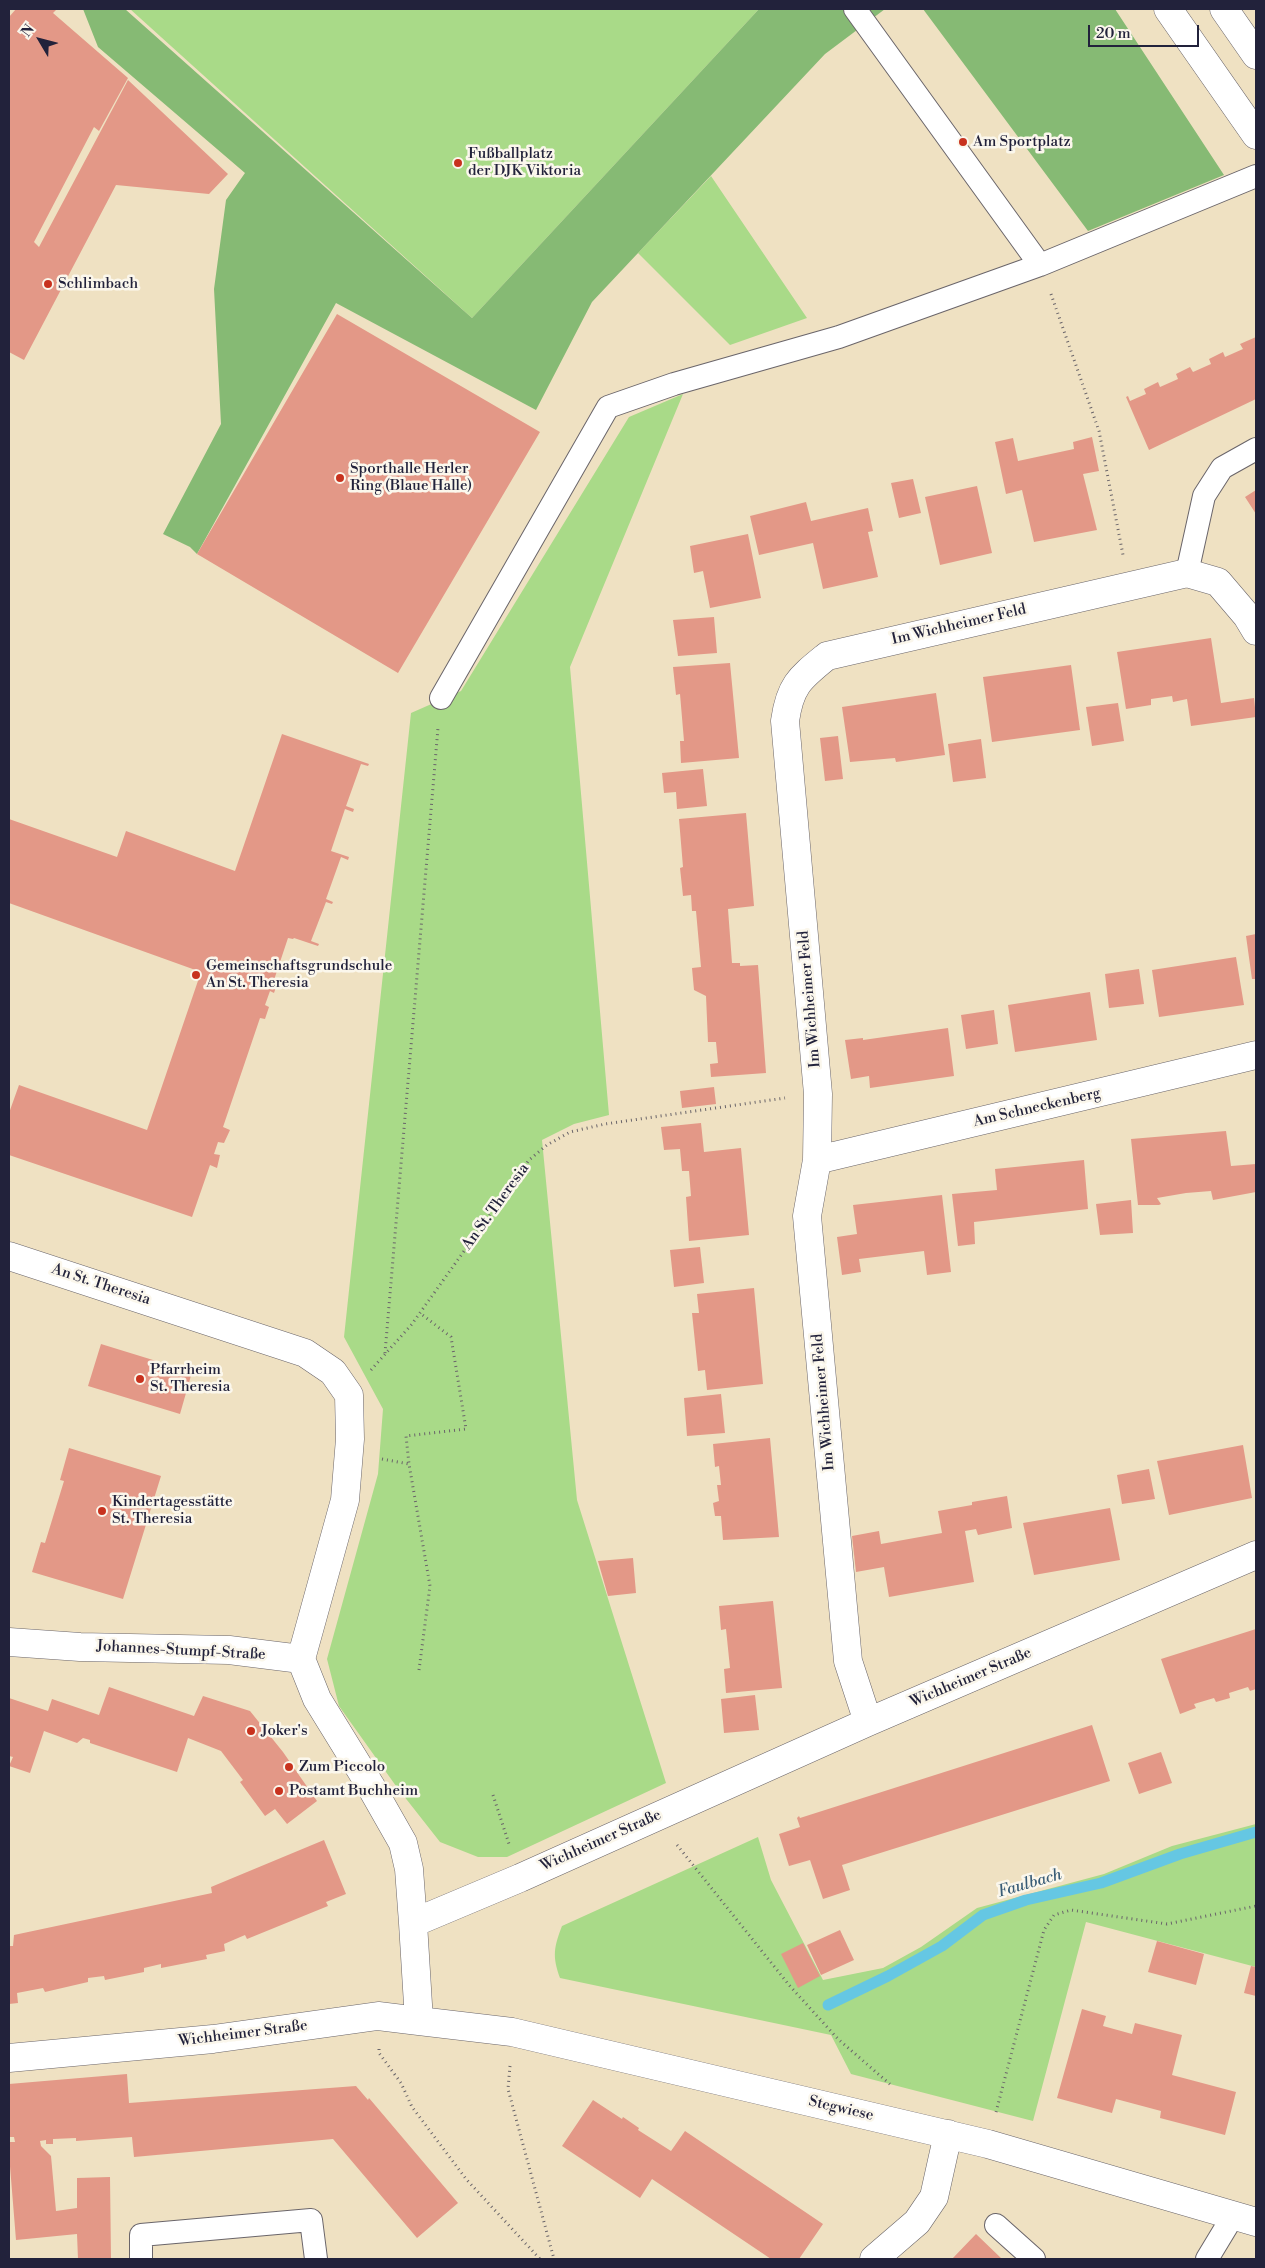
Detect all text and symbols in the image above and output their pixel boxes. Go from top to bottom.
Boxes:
north arrow [15,15,65,65]
scale bar [1090,15,1201,47]
text: N [17,21,39,41]
text: 20 m [1096,24,1131,43]
place label: Am Sportplatz [973,133,1071,151]
marker: Am Sportplatz [957,136,969,148]
place label: Fußballplatz der DJK Viktoria [468,145,581,180]
marker: Fußballplatz der DJK Viktoria [452,157,464,169]
place label: Schlimbach [58,275,138,293]
marker: Schlimbach [42,278,54,290]
place label: Sporthalle Herler Ring (Blaue Halle) [350,460,472,495]
marker: Sporthalle Herler Ring (Blaue Halle) [334,472,346,484]
street label: Im Wichheimer Feld [890,601,1028,649]
street label: Im Wichheimer Feld [795,930,825,1068]
place label: Gemeinschaftsgrundschule An St. Theresia [206,957,392,992]
marker: Gemeinschaftsgrundschule An St. Theresia [190,969,202,981]
street label: Am Schneckenberg [972,1085,1102,1131]
street label: An St. Theresia [459,1160,533,1254]
street label: An St. Theresia [49,1261,153,1309]
street label: Im Wichheimer Feld [809,1333,839,1471]
place label: Pfarrheim St. Theresia [150,1361,230,1396]
marker: Pfarrheim St. Theresia [134,1373,146,1385]
place label: Kindertagesstätte St. Theresia [112,1493,233,1528]
marker: Kindertagesstätte St. Theresia [96,1505,108,1517]
street label: Johannes-Stumpf-Straße [96,1638,266,1664]
street label: Wichheimer Straße [908,1644,1034,1712]
place label: Joker's [261,1722,308,1740]
marker: Joker's [245,1725,257,1737]
place label: Zum Piccolo [299,1758,385,1776]
marker: Zum Piccolo [283,1761,295,1773]
place label: Postamt Buchheim [289,1782,418,1800]
marker: Postamt Buchheim [273,1785,285,1797]
street label: Wichheimer Straße [538,1806,664,1876]
water label: Faulbach [996,1866,1064,1902]
street label: Wichheimer Straße [177,2017,309,2051]
street label: Stegwiese [807,2093,875,2125]

